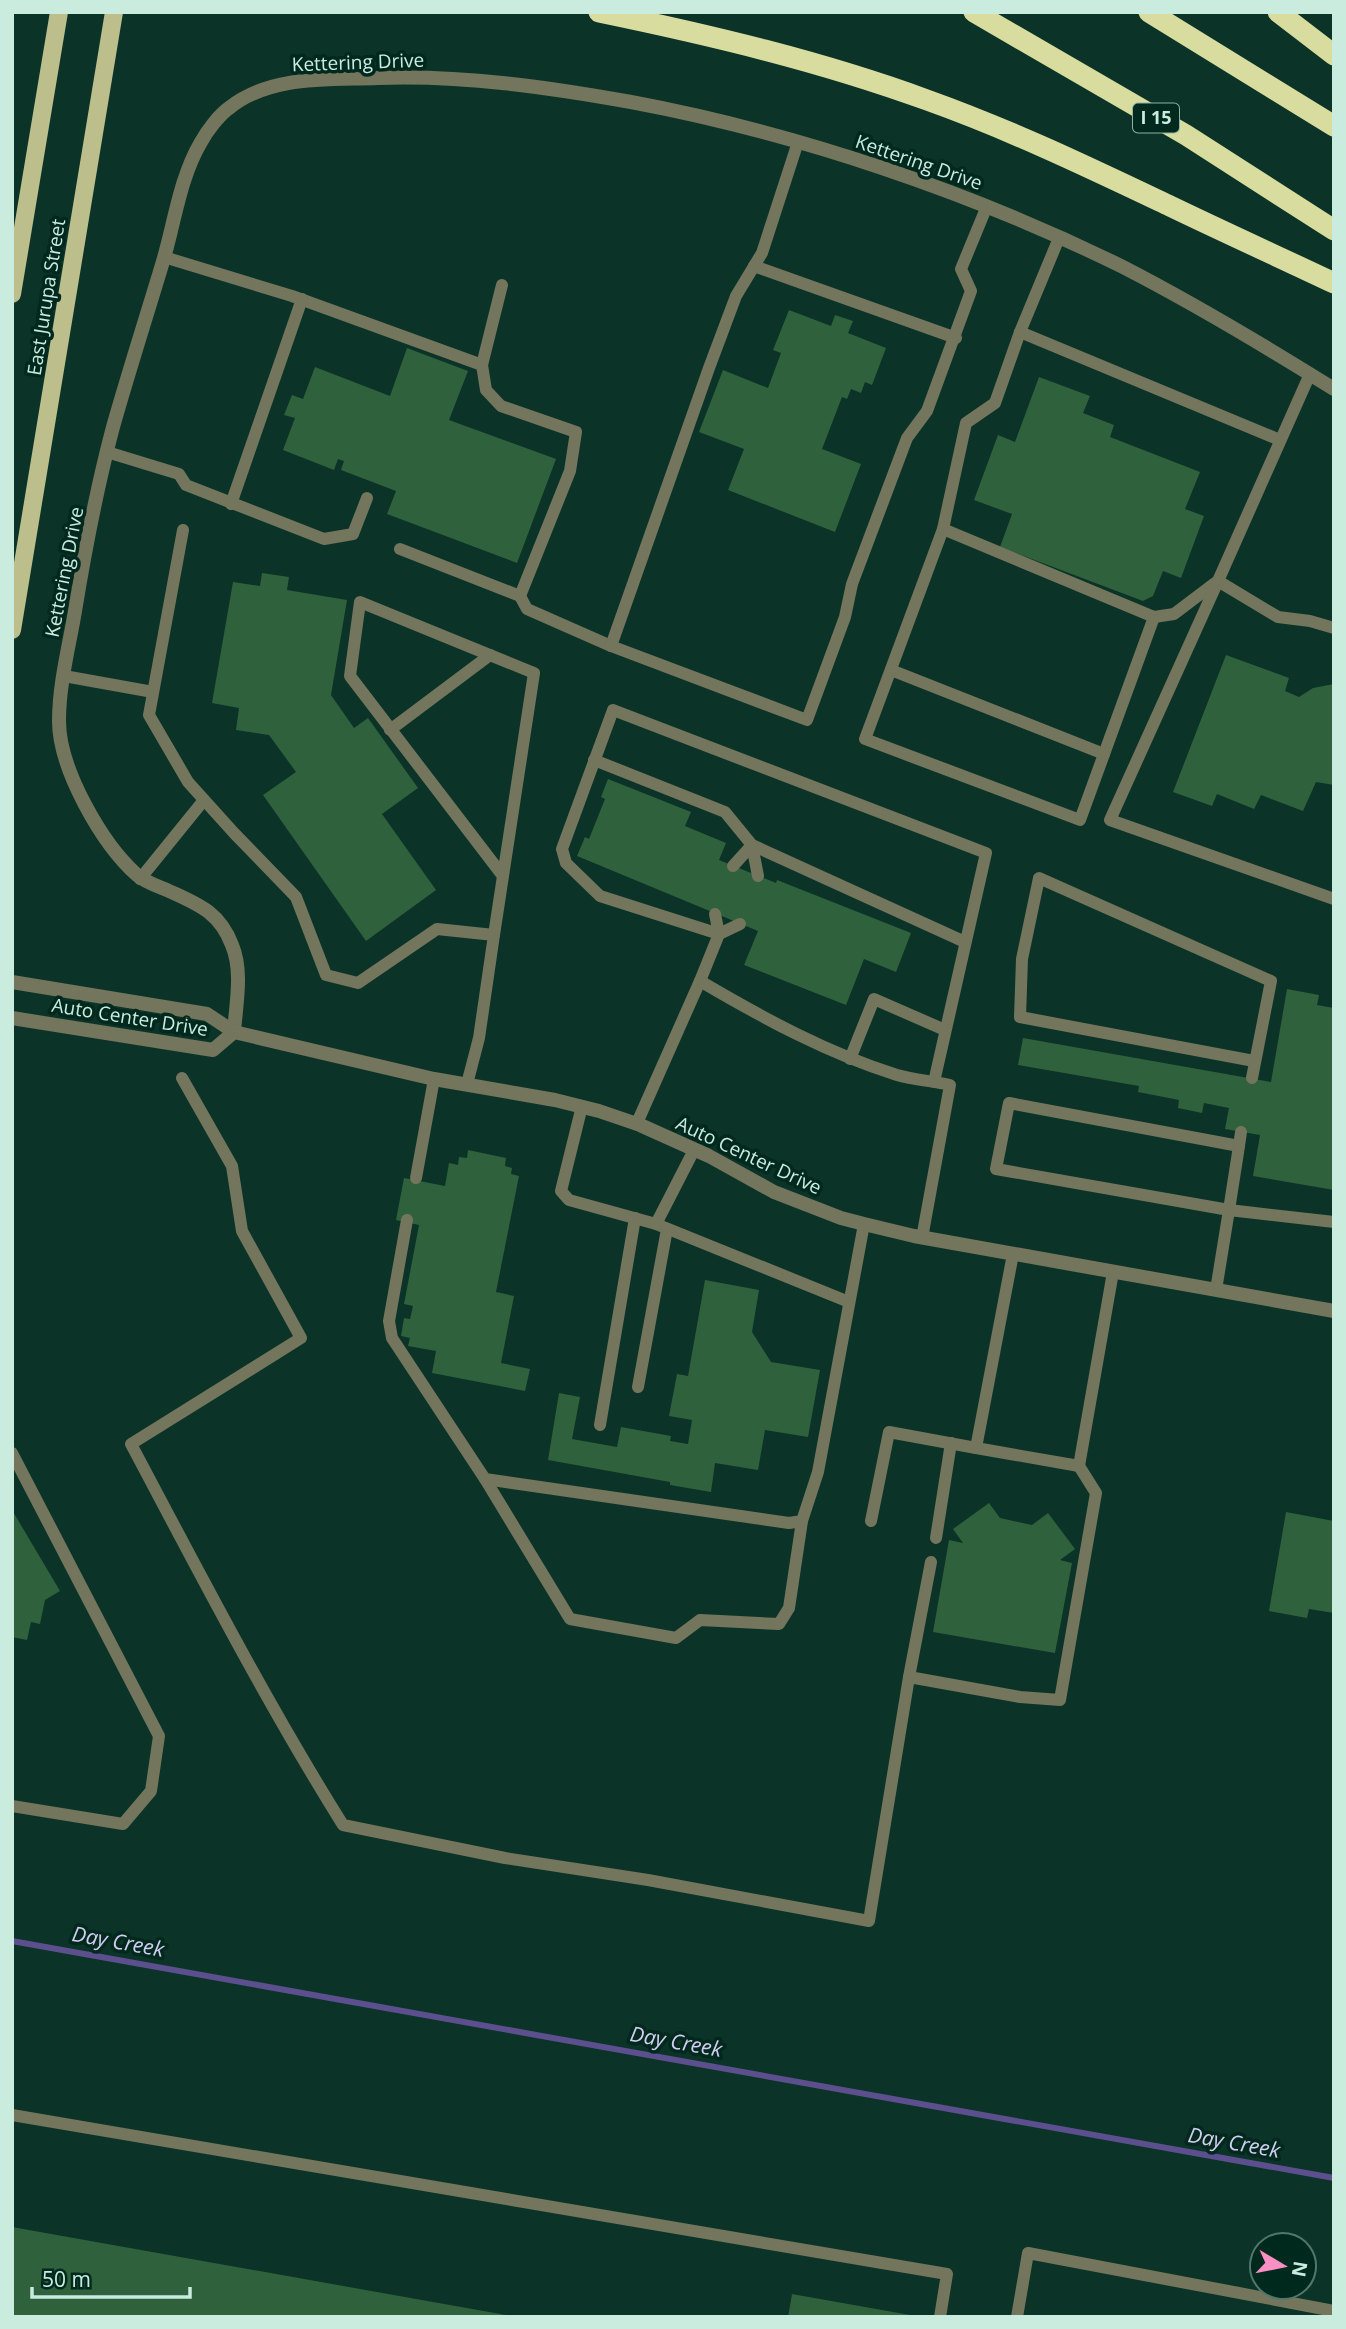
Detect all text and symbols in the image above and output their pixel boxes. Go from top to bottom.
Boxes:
street label: Kettering Drive [291,47,425,77]
road number: I 15 [1133,104,1179,132]
street label: Kettering Drive [852,128,986,196]
street label: East Jurupa Street [21,217,71,377]
street label: Kettering Drive [39,504,89,640]
street label: Auto Center Drive [50,992,210,1042]
street label: Auto Center Drive [672,1110,826,1200]
water label: Day Creek [70,1919,167,1963]
water label: Day Creek [628,2019,725,2063]
water label: Day Creek [1186,2120,1283,2164]
north arrow [1248,2231,1318,2301]
scale bar [32,2256,189,2300]
text: N [1286,2259,1314,2279]
text: 50 m [42,2265,91,2293]

